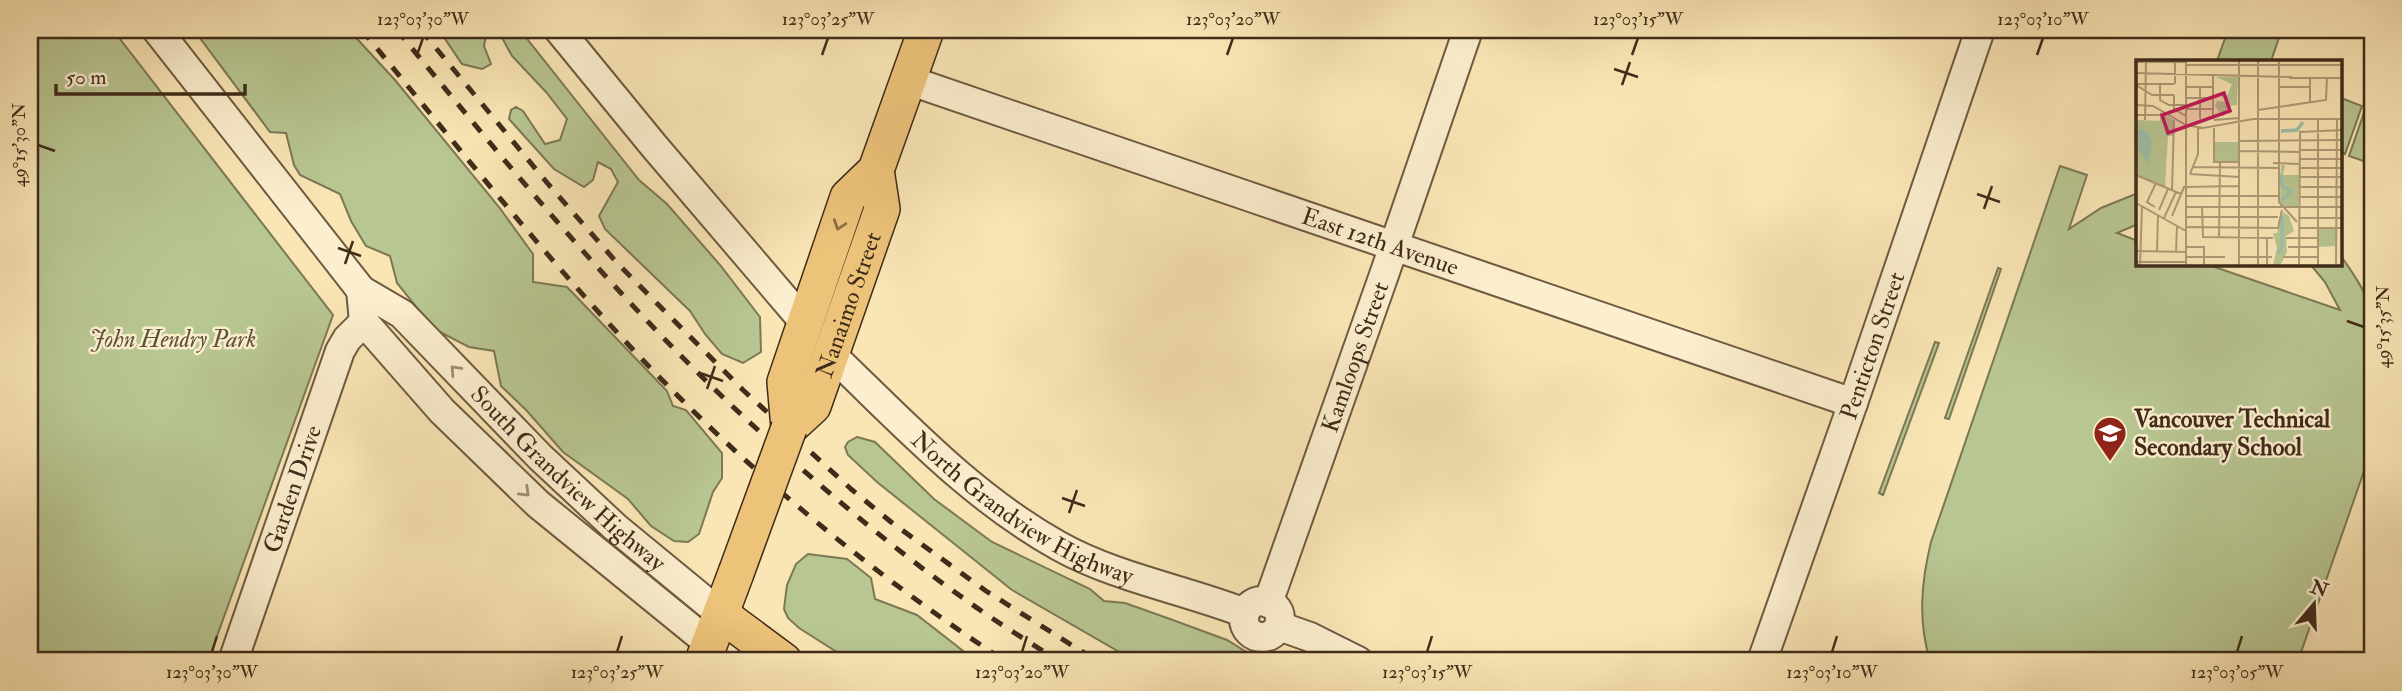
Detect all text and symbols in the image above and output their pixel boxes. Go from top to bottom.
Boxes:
text: 123°03'30"W [377,8,470,31]
text: 123°03'25"W [782,8,875,31]
text: 123°03'20"W [1186,8,1281,31]
text: 123°03'15"W [1593,8,1684,31]
text: 123°03'10"W [1997,8,2089,31]
scale bar [56,52,245,96]
inset map [2136,60,2342,266]
text: 50 m [66,64,107,91]
text: 49°15'30"N [8,103,31,187]
street label: East 12th Avenue [1297,201,1463,283]
one-way arrow [833,218,847,230]
street label: Nanaimo Street [809,227,889,382]
street label: Penticton Street [1833,268,1913,424]
street label: Kamloops Street [1315,277,1396,437]
text: 49°15'35"N [2372,286,2395,368]
park label: John Hendry Park [90,324,256,355]
one-way arrow [451,365,464,378]
street label: South Grandview Highway [464,379,672,579]
place label: Vancouver Technical Secondary School [2133,404,2331,463]
school or university icon: Vancouver Technical Secondary School [2091,414,2129,463]
street label: Garden Drive [256,421,329,557]
street label: North Grandview Highway [904,425,1138,592]
one-way arrow [517,483,530,496]
north arrow [2280,568,2350,638]
text: N [2306,574,2332,603]
text: 123°03'30"W [166,661,259,684]
text: 123°03'25"W [571,661,664,684]
text: 123°03'20"W [975,661,1070,684]
text: 123°03'15"W [1382,661,1473,684]
text: 123°03'10"W [1786,661,1878,684]
text: 123°03'05"W [2191,661,2284,684]

